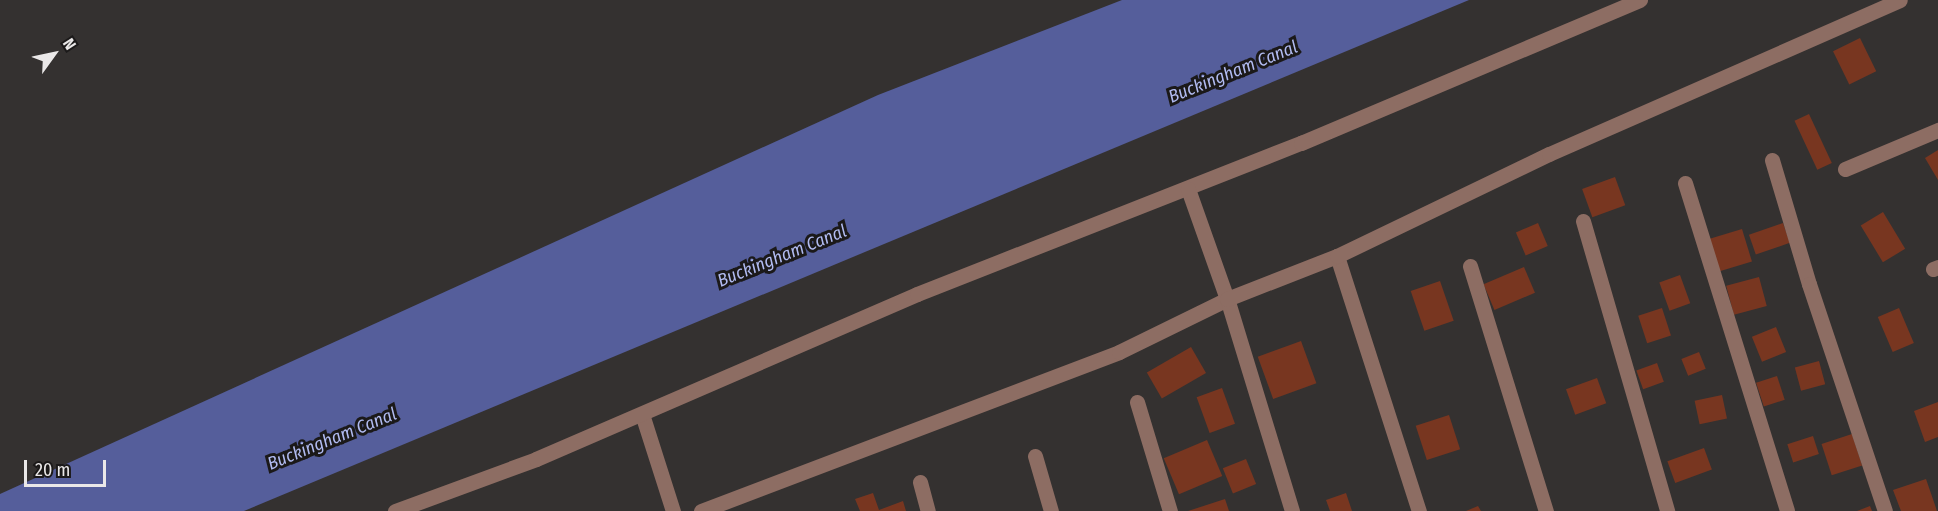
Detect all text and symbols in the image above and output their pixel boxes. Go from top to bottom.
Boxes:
north arrow [24,24,84,84]
text: N [59,35,80,53]
water label: Buckingham Canal [1165,36,1301,108]
water label: Buckingham Canal [714,220,850,292]
water label: Buckingham Canal [264,403,400,475]
scale bar [27,448,110,486]
text: 20 m [35,459,70,481]

